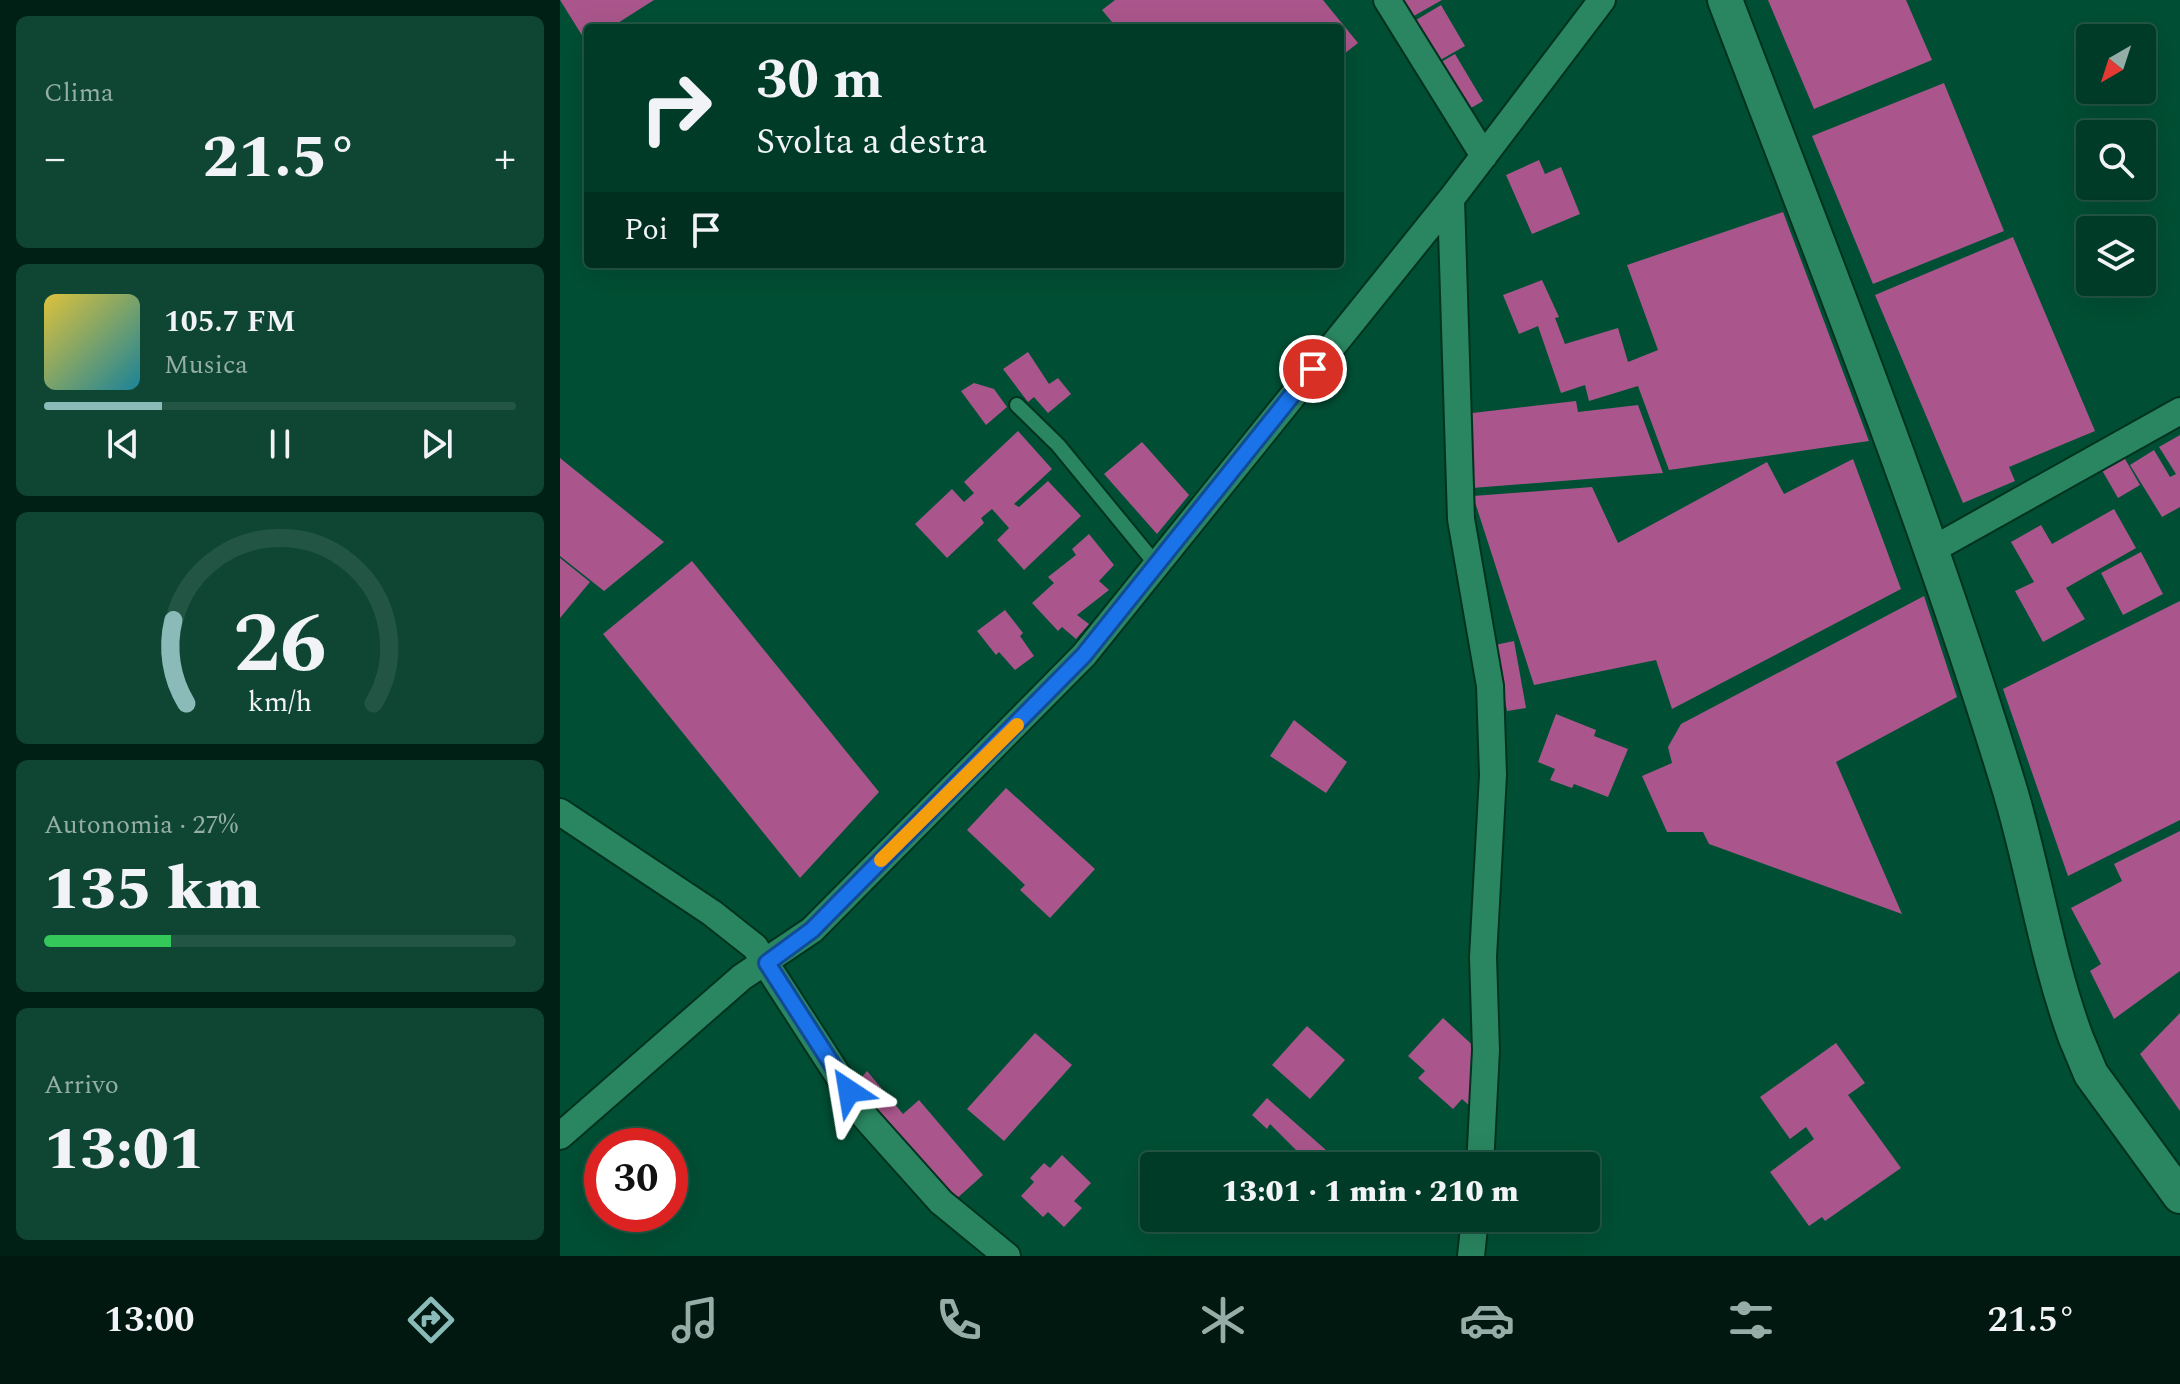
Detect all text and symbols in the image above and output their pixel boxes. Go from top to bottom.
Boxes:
north arrow [2076,24,2156,104]
map controls [2076,24,2156,296]
text: 30 m [756,38,883,123]
icon: right [624,56,728,160]
text: Clima [44,73,114,113]
text: 21.5° [203,112,357,204]
text: Svolta a destra [756,115,987,170]
button: search [2076,120,2156,200]
text: − [44,125,66,192]
text: + [494,125,516,192]
text: Poi [624,207,668,253]
icon: arrive [684,208,728,252]
button: layers [2076,216,2156,296]
text: 105.7 FM [164,299,296,345]
pin [1279,335,1347,403]
text: Musica [164,345,248,385]
icon: arrive [1291,347,1335,391]
icon: previous [101,422,145,466]
icon: pause [258,422,302,466]
icon: next [415,422,459,466]
text: 26 [233,582,327,709]
text: km/h [248,681,312,724]
text: Autonomia · 27% [44,805,238,845]
text: 135 km [44,844,261,936]
position arrow [807,1049,891,1133]
text: Arrivo [44,1065,119,1105]
text: 13:01 [44,1104,205,1196]
speed limit sign: 30 [584,1128,688,1232]
text: 13:01 · 1 min · 210 m [1221,1169,1519,1215]
icon: directions [403,1292,459,1348]
icon: music [667,1292,723,1348]
icon: phone [931,1292,987,1348]
icon: climate [1195,1292,1251,1348]
icon: car [1459,1292,1515,1348]
icon: filters [1723,1292,1779,1348]
text: 13:00 [104,1293,195,1348]
text: 21.5° [1988,1293,2076,1348]

